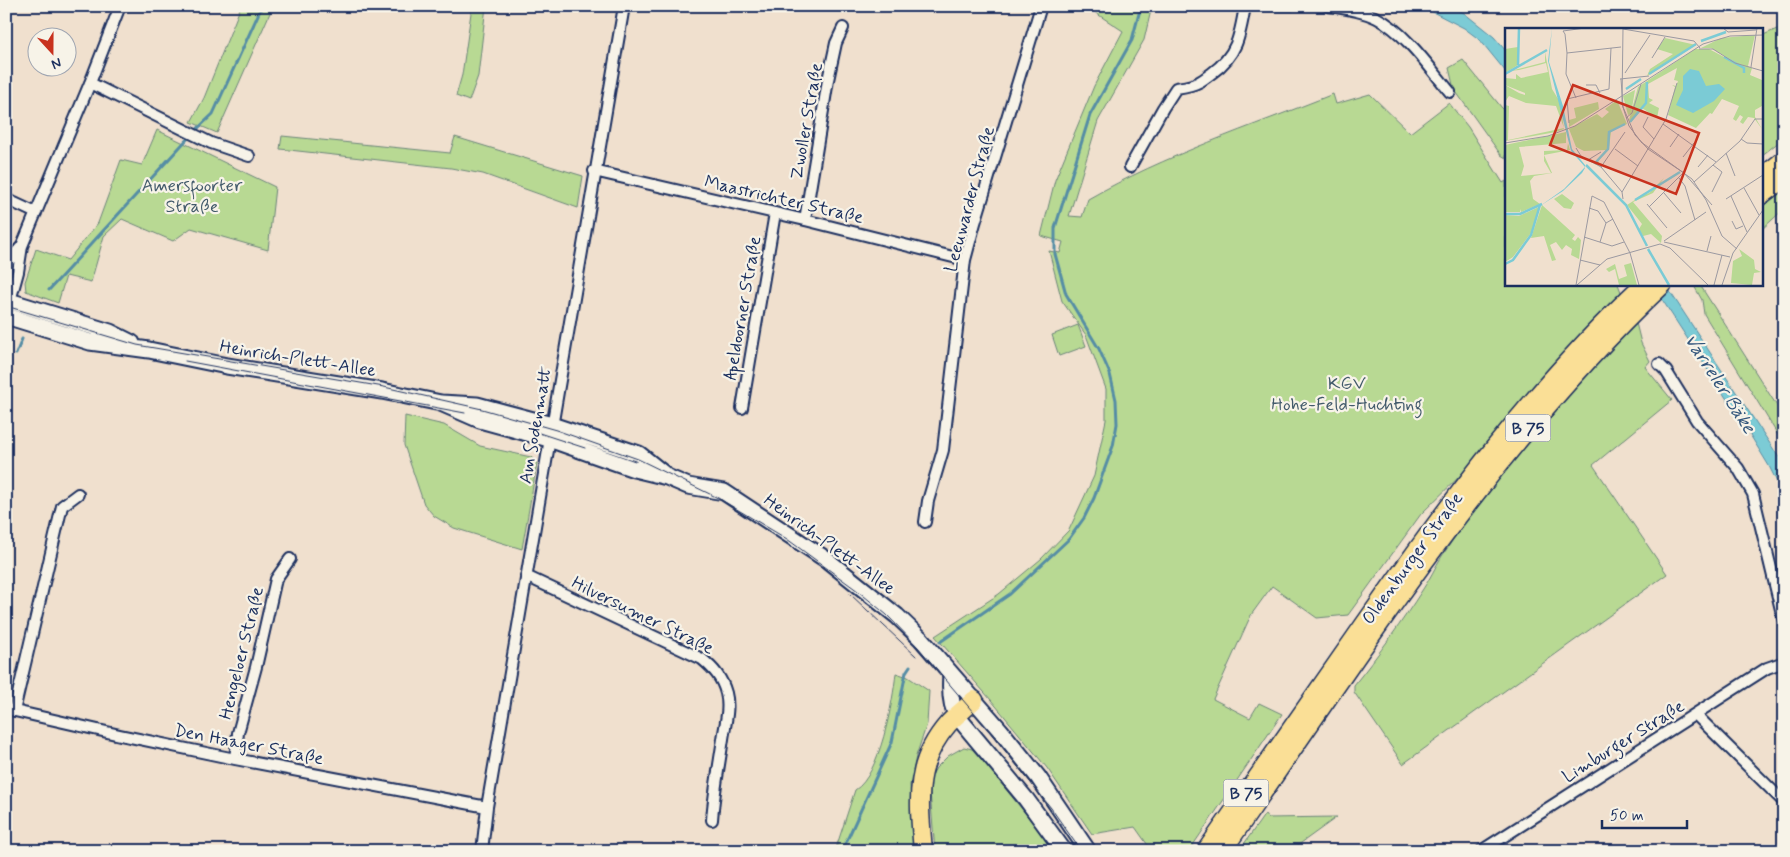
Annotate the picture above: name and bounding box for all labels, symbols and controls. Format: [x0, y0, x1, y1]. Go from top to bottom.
north arrow [28, 28, 78, 78]
inset map [1505, 28, 1762, 285]
text: N [49, 53, 64, 73]
street label: Zwoller Straße [785, 61, 829, 181]
street label: Leeuwarder Straße [939, 124, 1001, 275]
street label: Maastrichter Straße [702, 170, 866, 230]
park label: Amersfoorter Straße [142, 174, 243, 219]
street label: Apeldoorner Straße [719, 234, 768, 382]
water label: Varreler Bäke [1678, 329, 1762, 439]
street label: Heinrich-Plett-Allee [218, 335, 378, 383]
street label: Am Sodenmatt [514, 364, 558, 486]
park label: KGV Hohe-Feld-Huchting [1271, 372, 1423, 419]
road number: B 75 [1506, 414, 1550, 442]
street label: Oldenburger Straße [1357, 487, 1470, 630]
street label: Heinrich-Plett-Allee [758, 489, 900, 601]
street label: Hilversumer Straße [567, 571, 718, 661]
street label: Hengeloer Straße [214, 584, 271, 722]
street label: Limburger Straße [1558, 695, 1690, 791]
street label: Den Haager Straße [172, 719, 326, 771]
road number: B 75 [1224, 780, 1268, 806]
scale bar [1602, 797, 1688, 829]
text: 50 m [1610, 806, 1644, 826]

